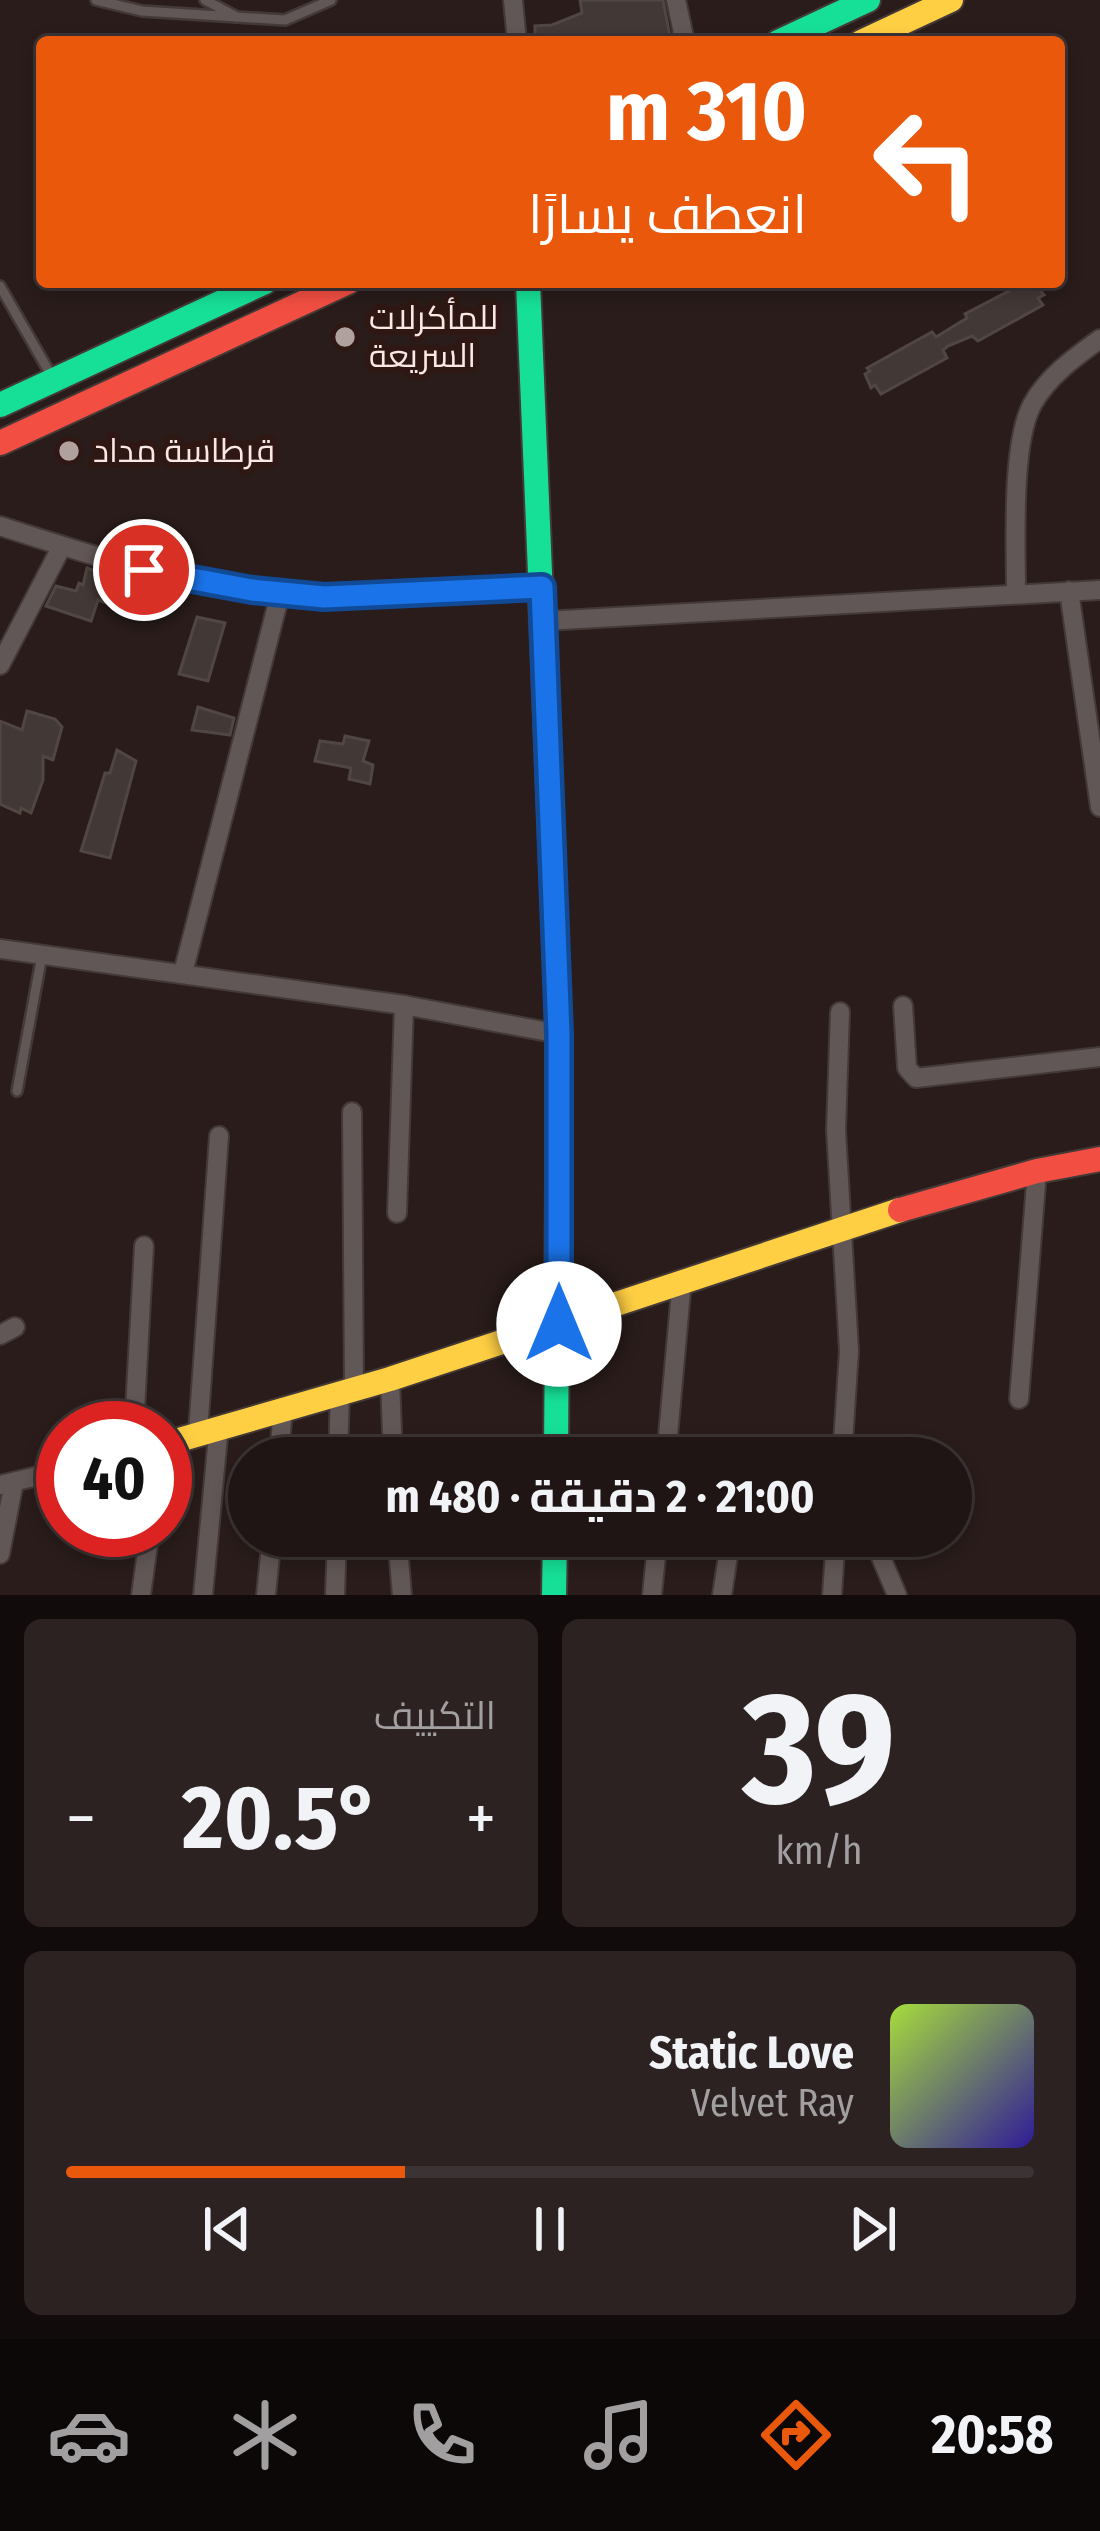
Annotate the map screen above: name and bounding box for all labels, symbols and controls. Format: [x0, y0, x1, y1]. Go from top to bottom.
text: 310 m [606, 61, 807, 162]
icon: left [849, 84, 1005, 240]
text: انعطف يسارًا [528, 183, 807, 247]
place label: للمأكرلات السريعة [369, 297, 498, 376]
marker: للمأكرلات السريعة [332, 324, 358, 350]
place label: قرطاسة مداد [93, 431, 275, 471]
marker: قرطاسة مداد [56, 438, 82, 464]
pin [93, 519, 195, 621]
icon: arrive [111, 537, 177, 603]
position arrow [496, 1261, 622, 1387]
speed limit sign: 40 [36, 1401, 192, 1557]
text: 21:00 · 2 دقيقة · 480 m [385, 1470, 815, 1524]
text: 39 [742, 1656, 896, 1843]
text: التكييف [374, 1693, 496, 1739]
text: 20.5° [182, 1764, 380, 1872]
text: − [66, 1779, 96, 1858]
text: + [466, 1779, 496, 1858]
text: km/h [776, 1828, 863, 1874]
text: Static Love [649, 2026, 854, 2080]
text: Velvet Ray [691, 2080, 854, 2126]
icon: previous [194, 2196, 260, 2262]
icon: pause [517, 2196, 583, 2262]
icon: next [840, 2196, 906, 2262]
icon: car [47, 2393, 131, 2477]
icon: climate [223, 2393, 307, 2477]
icon: phone [400, 2393, 484, 2477]
icon: music [577, 2393, 661, 2477]
icon: directions [754, 2393, 838, 2477]
text: 20:58 [931, 2403, 1054, 2467]

